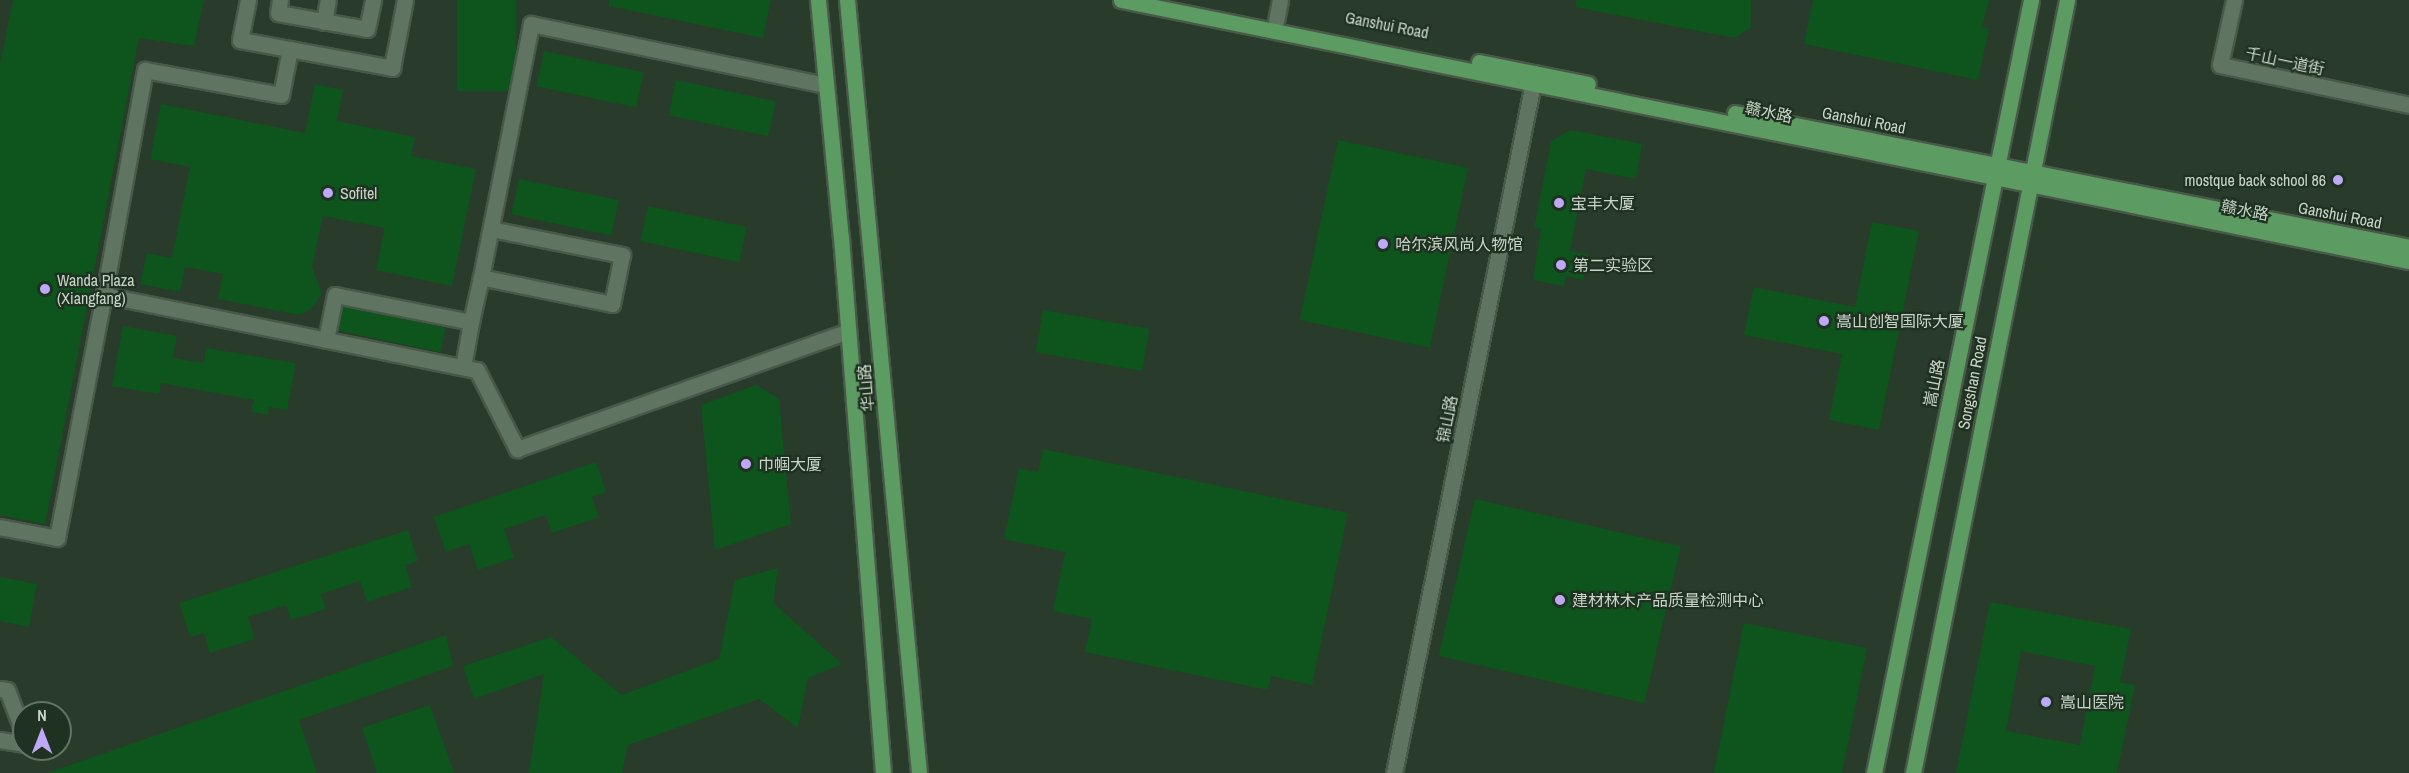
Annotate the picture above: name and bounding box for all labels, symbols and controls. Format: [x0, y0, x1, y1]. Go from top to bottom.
street label: Ganshui Road [1344, 8, 1430, 42]
street label: 千山一道街 [2244, 43, 2326, 79]
street label: 赣水路 [1744, 98, 1794, 126]
street label: Ganshui Road [1821, 103, 1907, 137]
place label: mostque back school 86 [2185, 170, 2326, 190]
marker: mostque back school 86 [2331, 173, 2345, 187]
place label: Sofitel [340, 183, 377, 203]
marker: Sofitel [321, 186, 335, 200]
place label: 宝丰大厦 [1571, 193, 1635, 213]
marker: 宝丰大厦 [1552, 196, 1566, 210]
street label: 赣水路 [2220, 196, 2270, 224]
street label: Ganshui Road [2297, 198, 2383, 232]
place label: 哈尔滨风尚人物馆 [1395, 234, 1523, 254]
marker: 哈尔滨风尚人物馆 [1376, 237, 1390, 251]
place label: 第二实验区 [1573, 255, 1653, 275]
marker: 第二实验区 [1554, 258, 1568, 272]
place label: Wanda Plaza (Xiangfang) [57, 270, 135, 308]
marker: Wanda Plaza (Xiangfang) [38, 282, 52, 296]
place label: 嵩山创智国际大厦 [1836, 311, 1964, 331]
marker: 嵩山创智国际大厦 [1817, 314, 1831, 328]
street label: Songshan Road [1954, 335, 1990, 431]
street label: 嵩山路 [1920, 358, 1948, 408]
street label: 华山路 [854, 363, 878, 413]
street label: 锦山路 [1433, 394, 1461, 444]
place label: 巾帼大厦 [758, 454, 822, 474]
marker: 巾帼大厦 [739, 457, 753, 471]
place label: 建材林木产品质量检测中心 [1572, 590, 1764, 610]
marker: 建材林木产品质量检测中心 [1553, 593, 1567, 607]
place label: 嵩山医院 [2060, 692, 2124, 712]
marker: 嵩山医院 [2037, 693, 2055, 711]
north arrow [12, 701, 72, 761]
text: N [37, 704, 47, 726]

